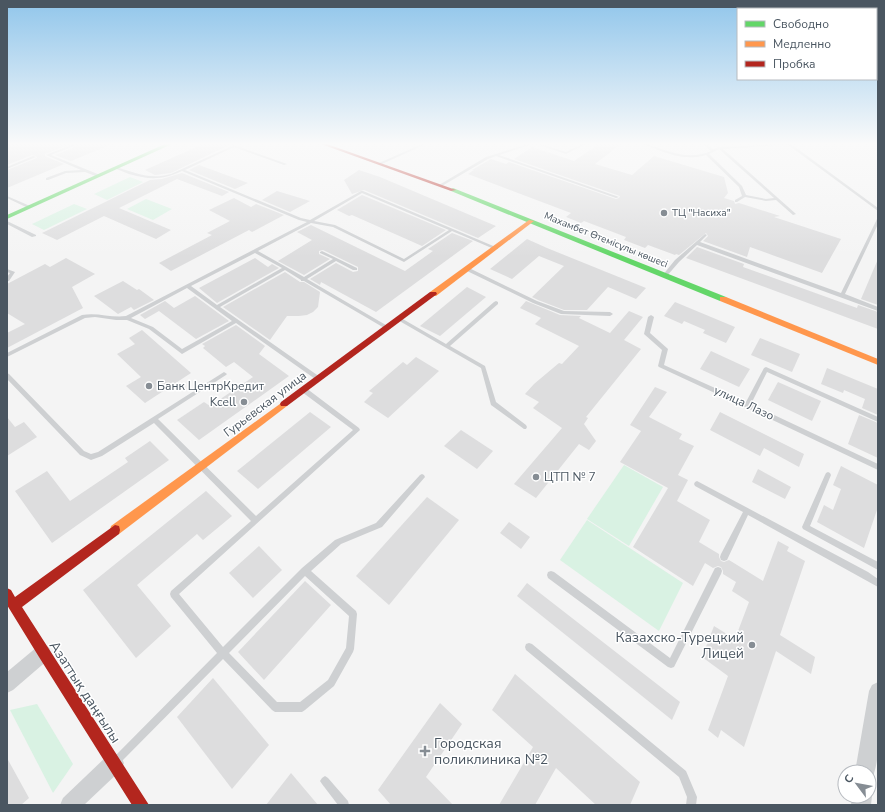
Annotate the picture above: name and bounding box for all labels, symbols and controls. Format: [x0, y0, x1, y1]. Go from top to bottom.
legend [737, 8, 877, 80]
text: Свободно [773, 16, 829, 32]
text: Медленно [773, 36, 831, 52]
text: Пробка [773, 56, 816, 72]
place label: ТЦ "Насиха" [672, 206, 731, 220]
marker: ТЦ "Насиха" [659, 208, 669, 218]
street label: Махамбет Өтемісұлы көшесі [542, 209, 670, 271]
street label: Гурьевская улица [220, 368, 310, 440]
place label: Банк ЦентрКредит [157, 378, 265, 394]
marker: Банк ЦентрКредит [144, 381, 154, 391]
street label: улица Лазо [711, 382, 777, 424]
place label: Kcell [210, 394, 236, 410]
marker: Kcell [239, 397, 249, 407]
place label: ЦТП № 7 [544, 469, 596, 485]
marker: ЦТП № 7 [531, 472, 541, 482]
place label: Казахско-Турецкий Лицей [615, 628, 744, 663]
street label: Азаттық даңғылы [45, 637, 125, 747]
marker: Казахско-Турецкий Лицей [747, 640, 757, 650]
place label: Городская поликлиника №2 [434, 734, 548, 769]
marker: Городская поликлиника №2 [419, 745, 431, 757]
north arrow [837, 764, 877, 804]
text: С [841, 771, 858, 786]

